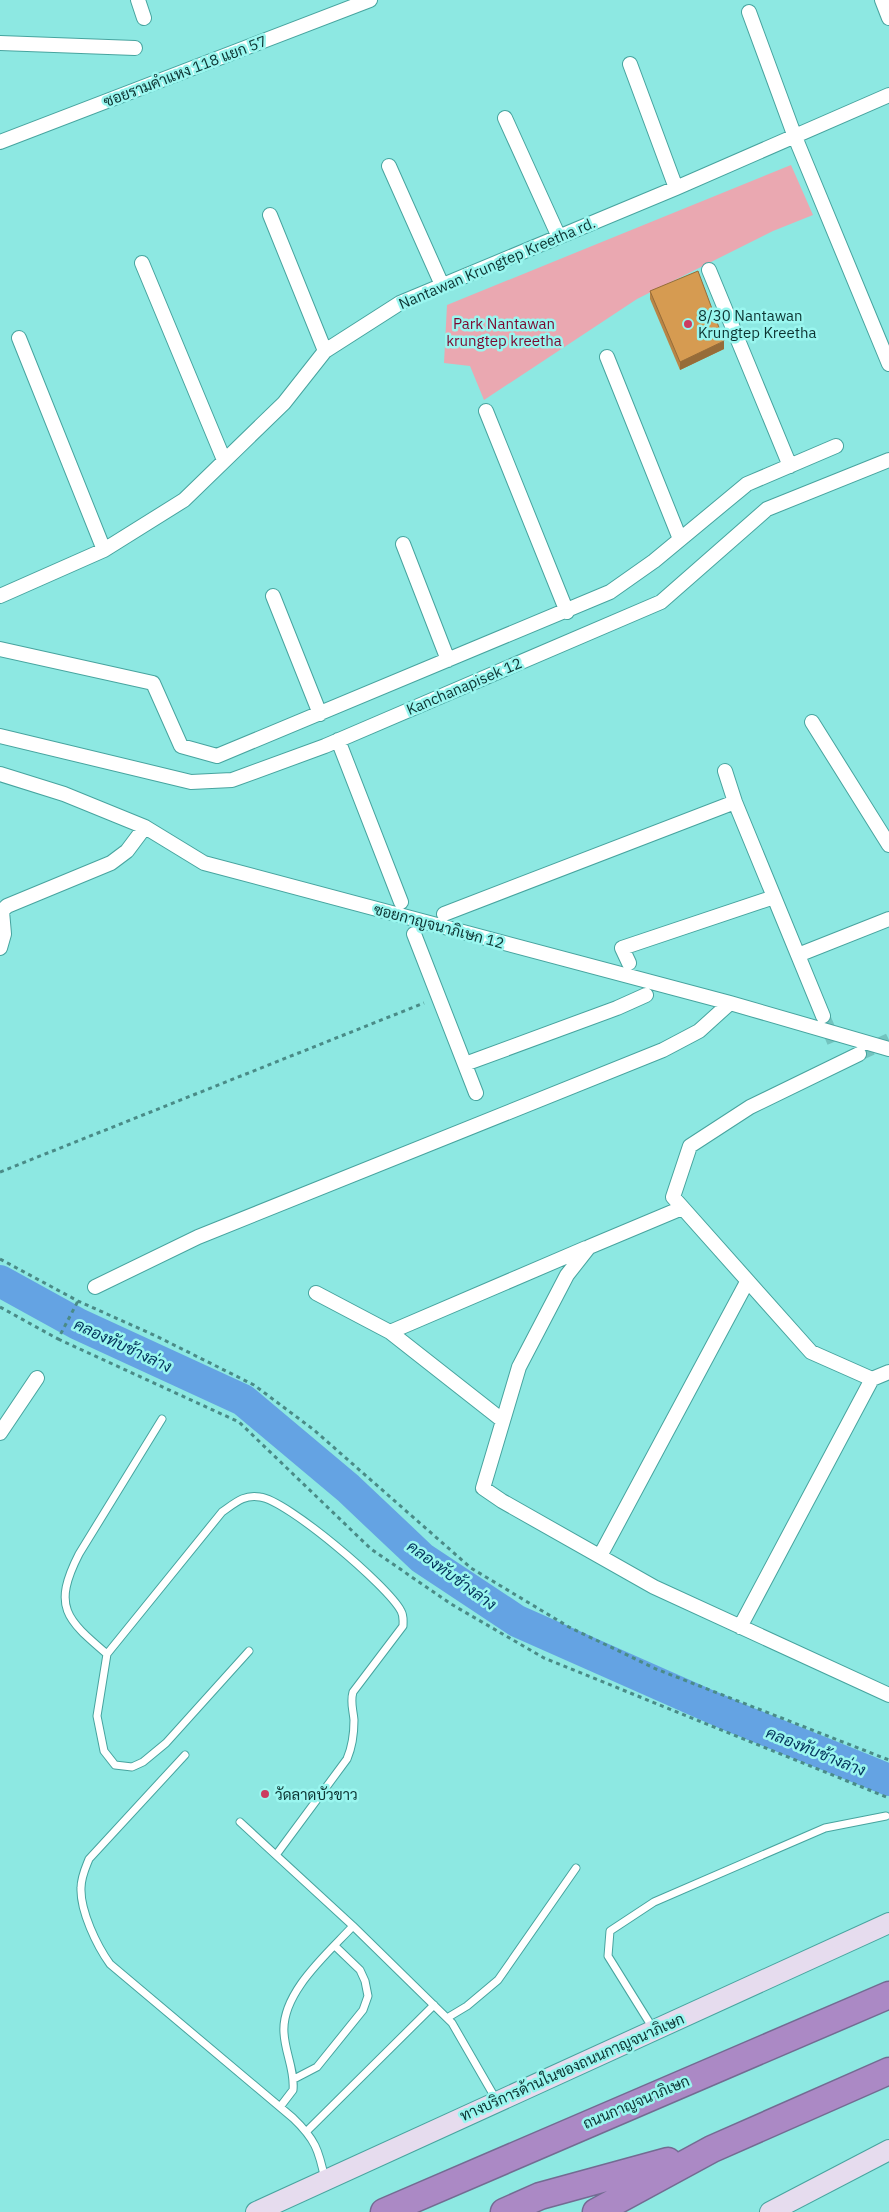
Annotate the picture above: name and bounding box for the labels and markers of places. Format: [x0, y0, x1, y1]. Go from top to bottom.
place label: 8/30 Nantawan Krungtep Kreetha [698, 306, 817, 342]
marker: 8/30 Nantawan Krungtep Kreetha [682, 318, 694, 330]
place label: วัดลาดบัวขาว [275, 1785, 358, 1804]
marker: วัดลาดบัวขาว [259, 1788, 271, 1800]

